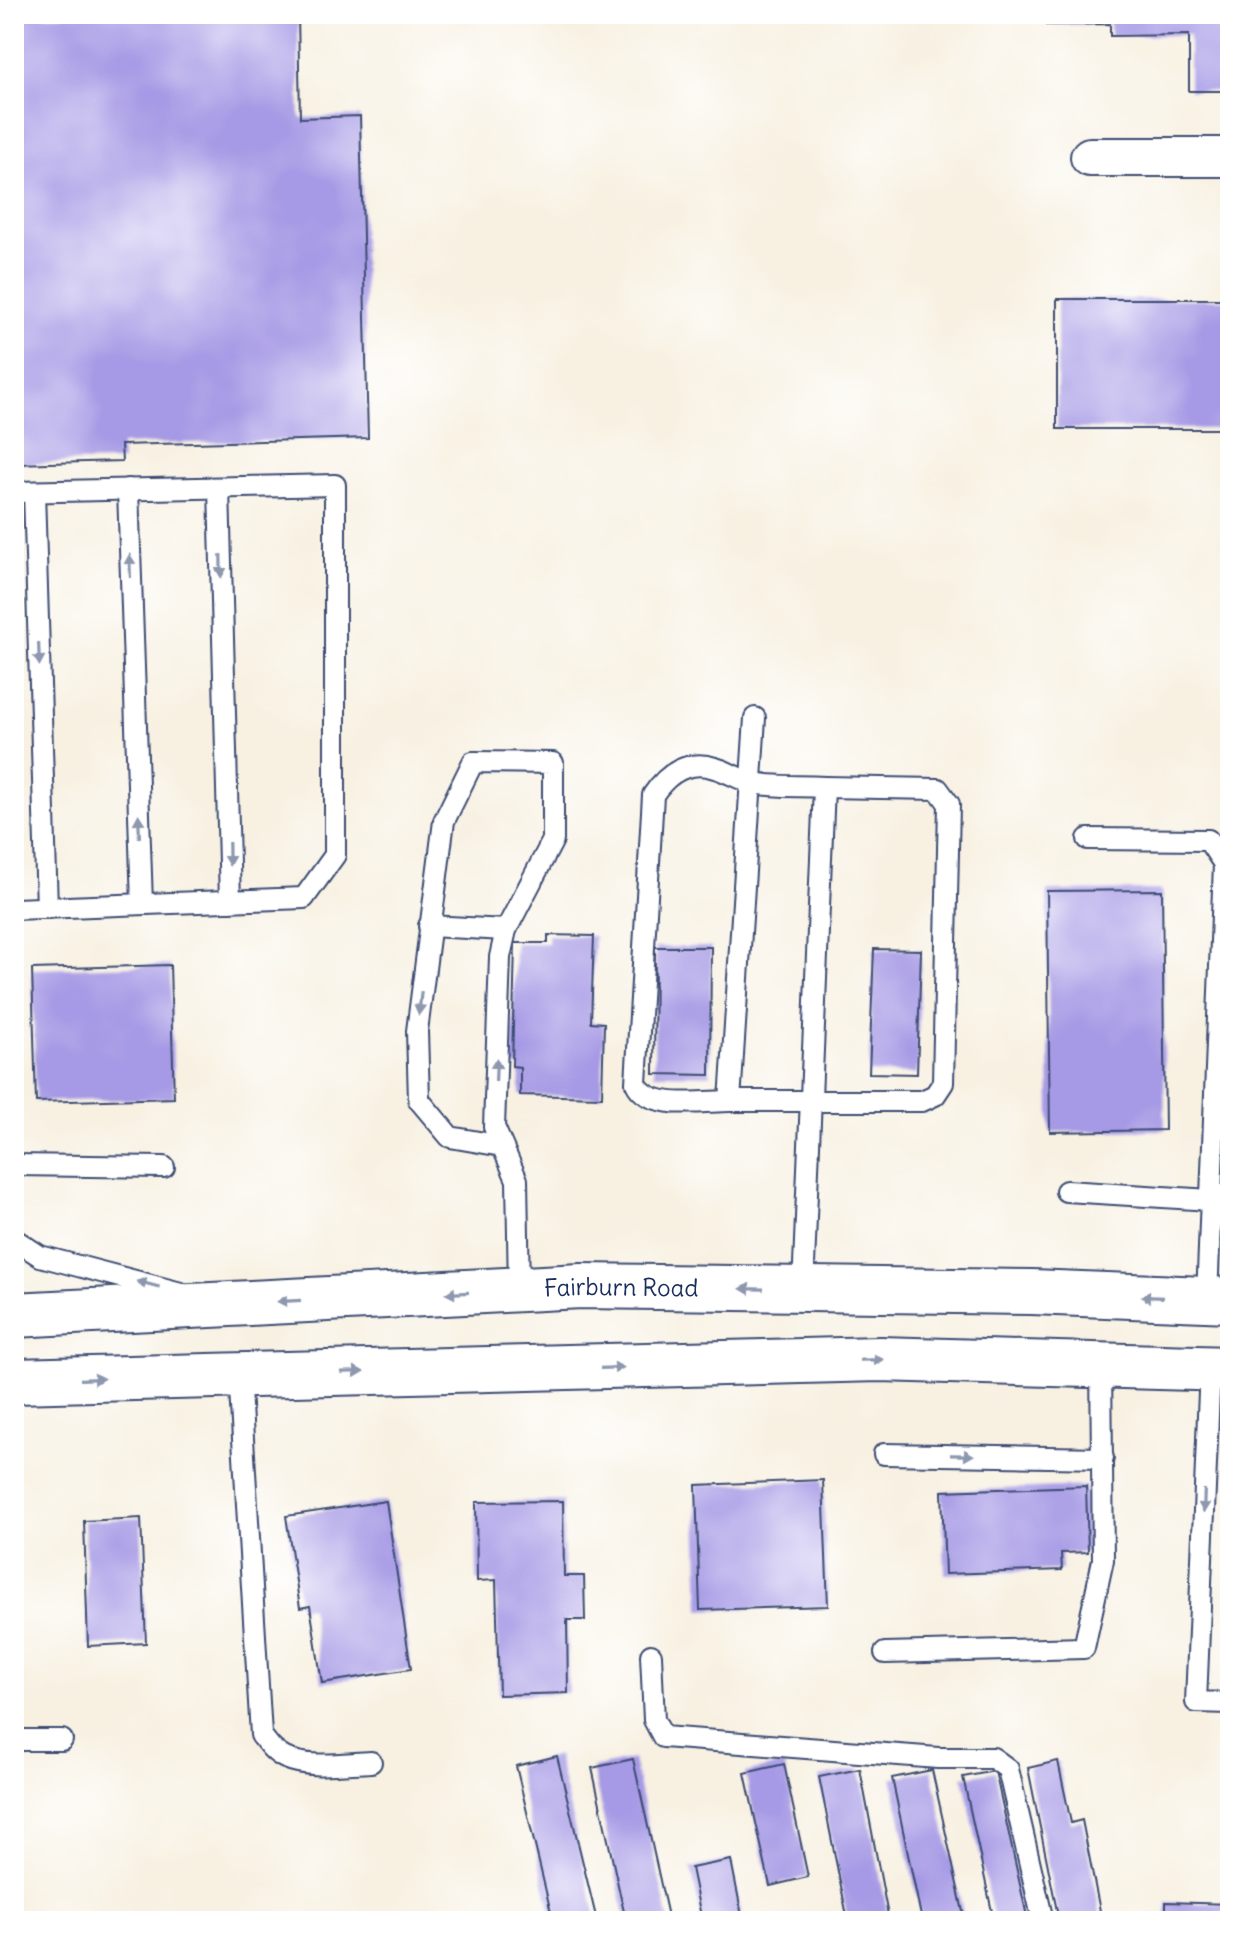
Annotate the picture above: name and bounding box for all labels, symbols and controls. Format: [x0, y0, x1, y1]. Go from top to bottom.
one-way arrow [124, 553, 137, 578]
one-way arrow [215, 554, 228, 579]
one-way arrow [33, 642, 46, 667]
one-way arrow [133, 813, 146, 838]
one-way arrow [222, 842, 235, 867]
one-way arrow [414, 991, 427, 1016]
one-way arrow [489, 1057, 502, 1082]
street label: Fairburn Road [543, 1271, 699, 1303]
one-way arrow [136, 1278, 161, 1290]
one-way arrow [739, 1282, 764, 1295]
one-way arrow [444, 1287, 469, 1300]
one-way arrow [1139, 1290, 1164, 1303]
one-way arrow [276, 1295, 301, 1308]
one-way arrow [860, 1353, 885, 1366]
one-way arrow [600, 1361, 625, 1374]
one-way arrow [340, 1366, 365, 1378]
one-way arrow [80, 1372, 105, 1385]
one-way arrow [950, 1449, 975, 1462]
one-way arrow [1198, 1489, 1211, 1514]

